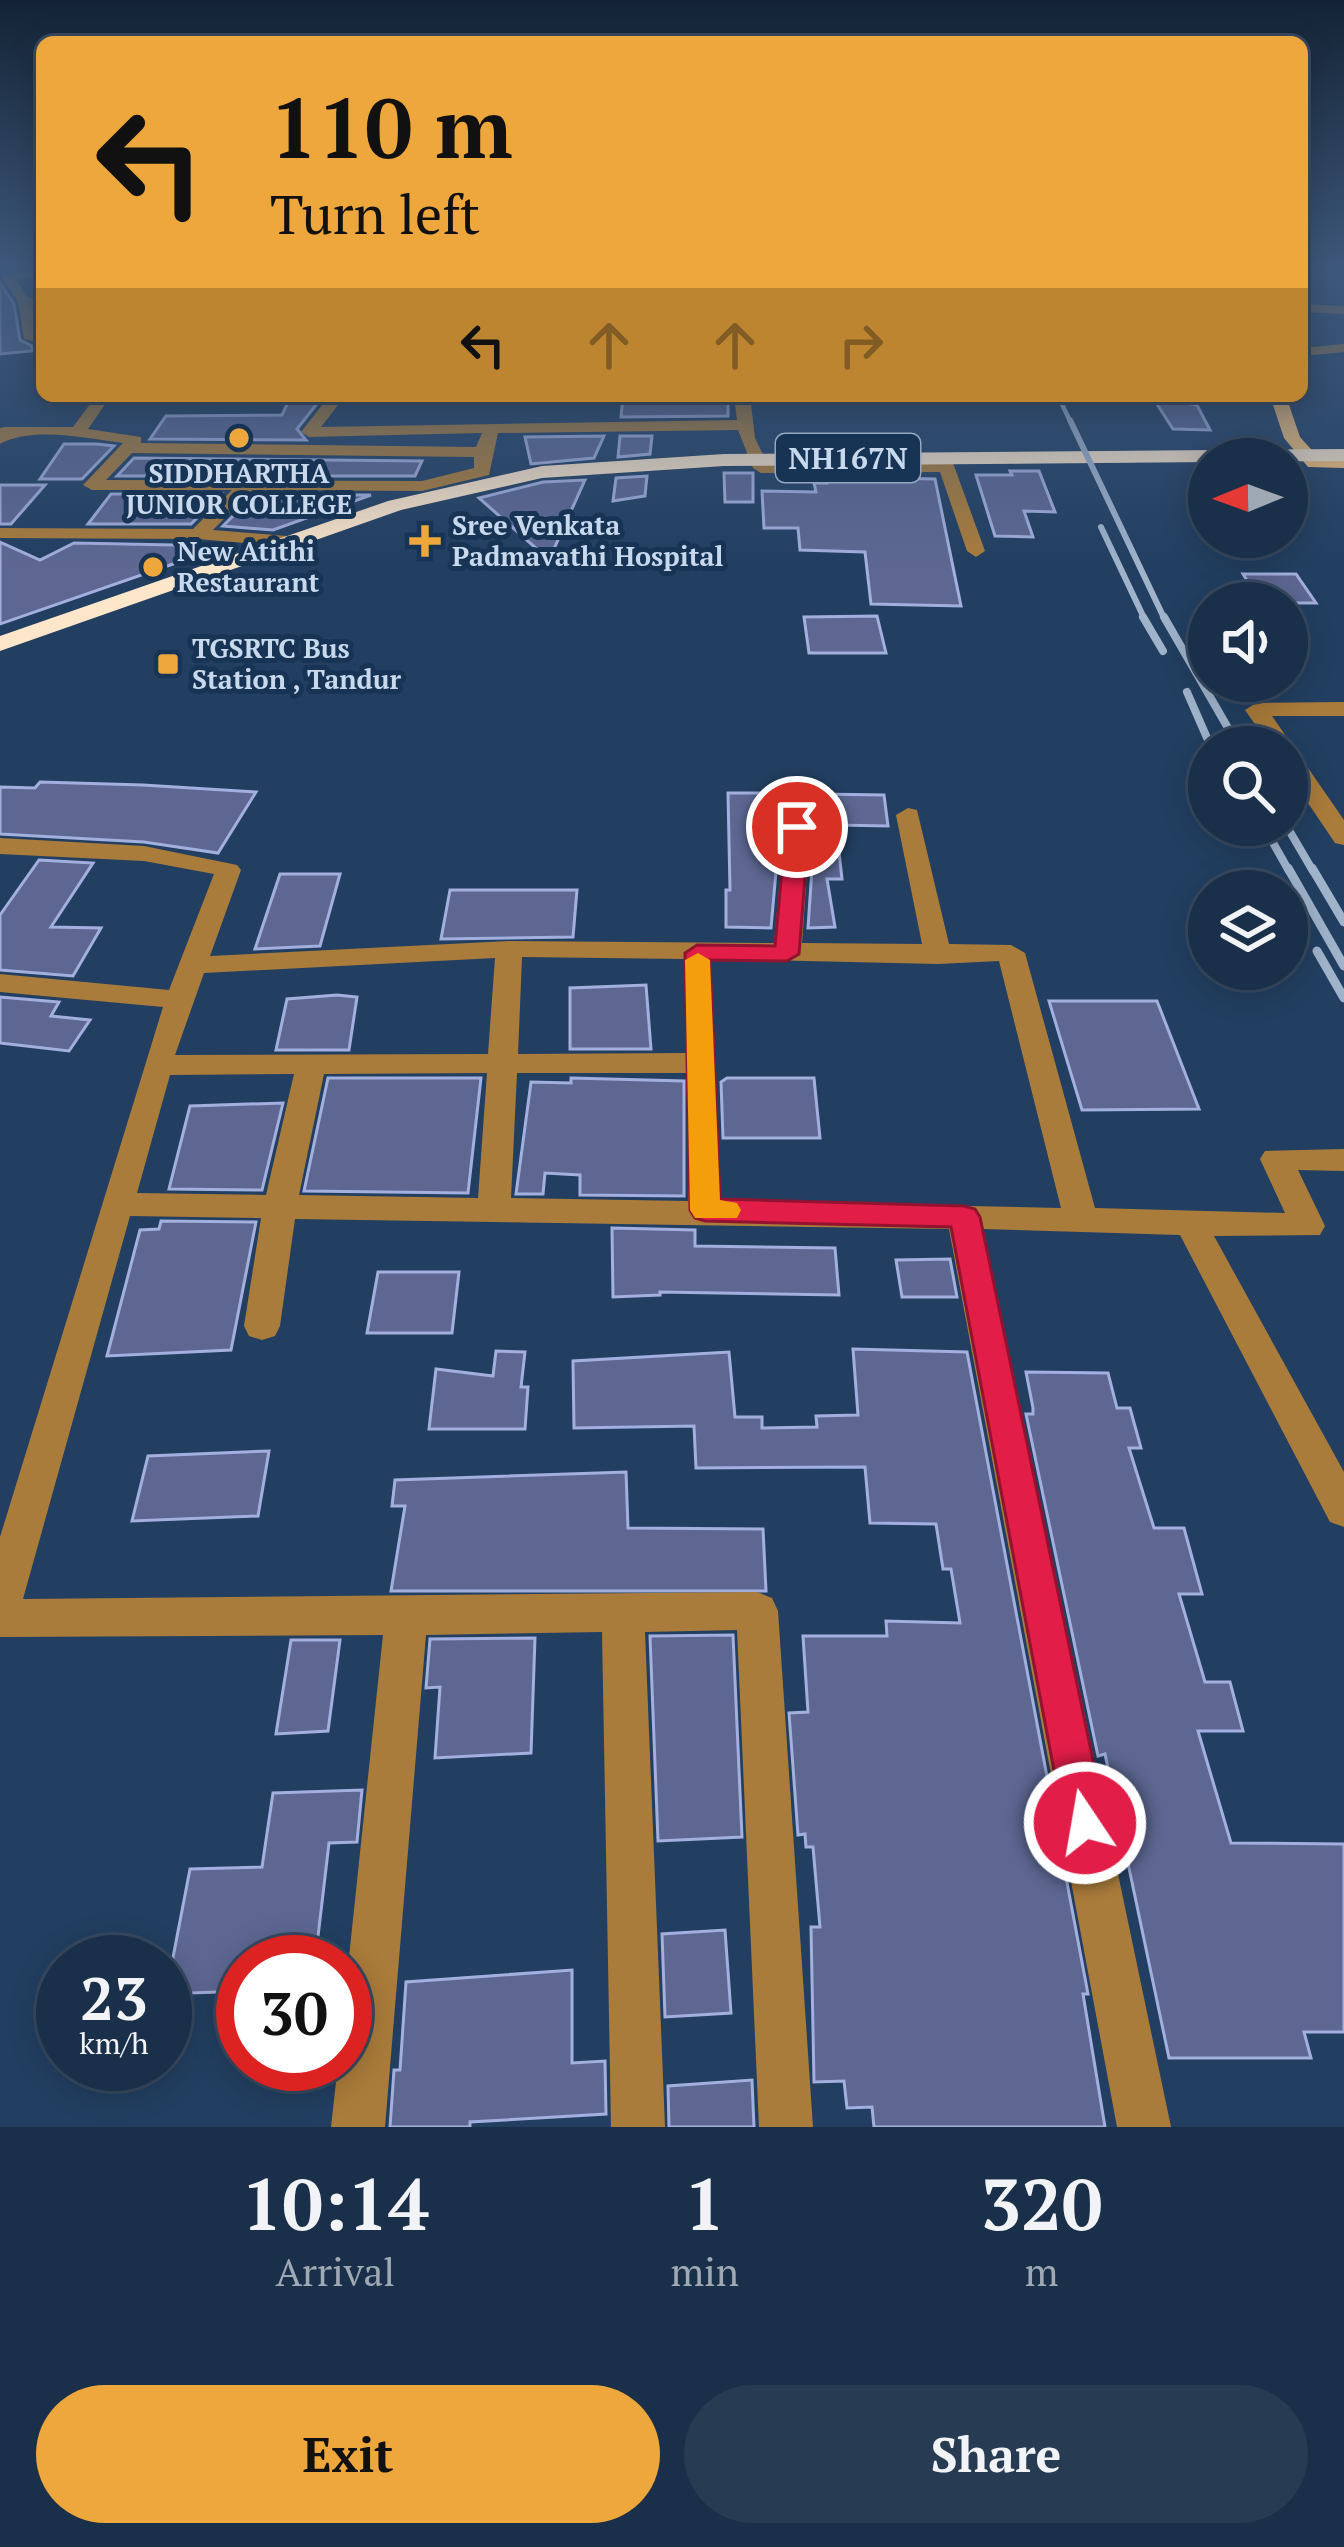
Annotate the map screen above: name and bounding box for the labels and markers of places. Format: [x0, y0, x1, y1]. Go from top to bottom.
marker: SIDDHARTHA JUNIOR COLLEGE [226, 425, 252, 451]
place label: SIDDHARTHA JUNIOR COLLEGE [126, 455, 352, 522]
place label: Sree Venkata Padmavathi Hospital [452, 507, 723, 574]
marker: Sree Venkata Padmavathi Hospital [409, 525, 441, 557]
place label: New Atithi Restaurant [177, 533, 320, 600]
marker: New Atithi Restaurant [140, 554, 166, 580]
place label: TGSRTC Bus Station , Tandur [192, 630, 402, 697]
marker: TGSRTC Bus Station , Tandur [155, 651, 181, 677]
pin [746, 776, 848, 878]

